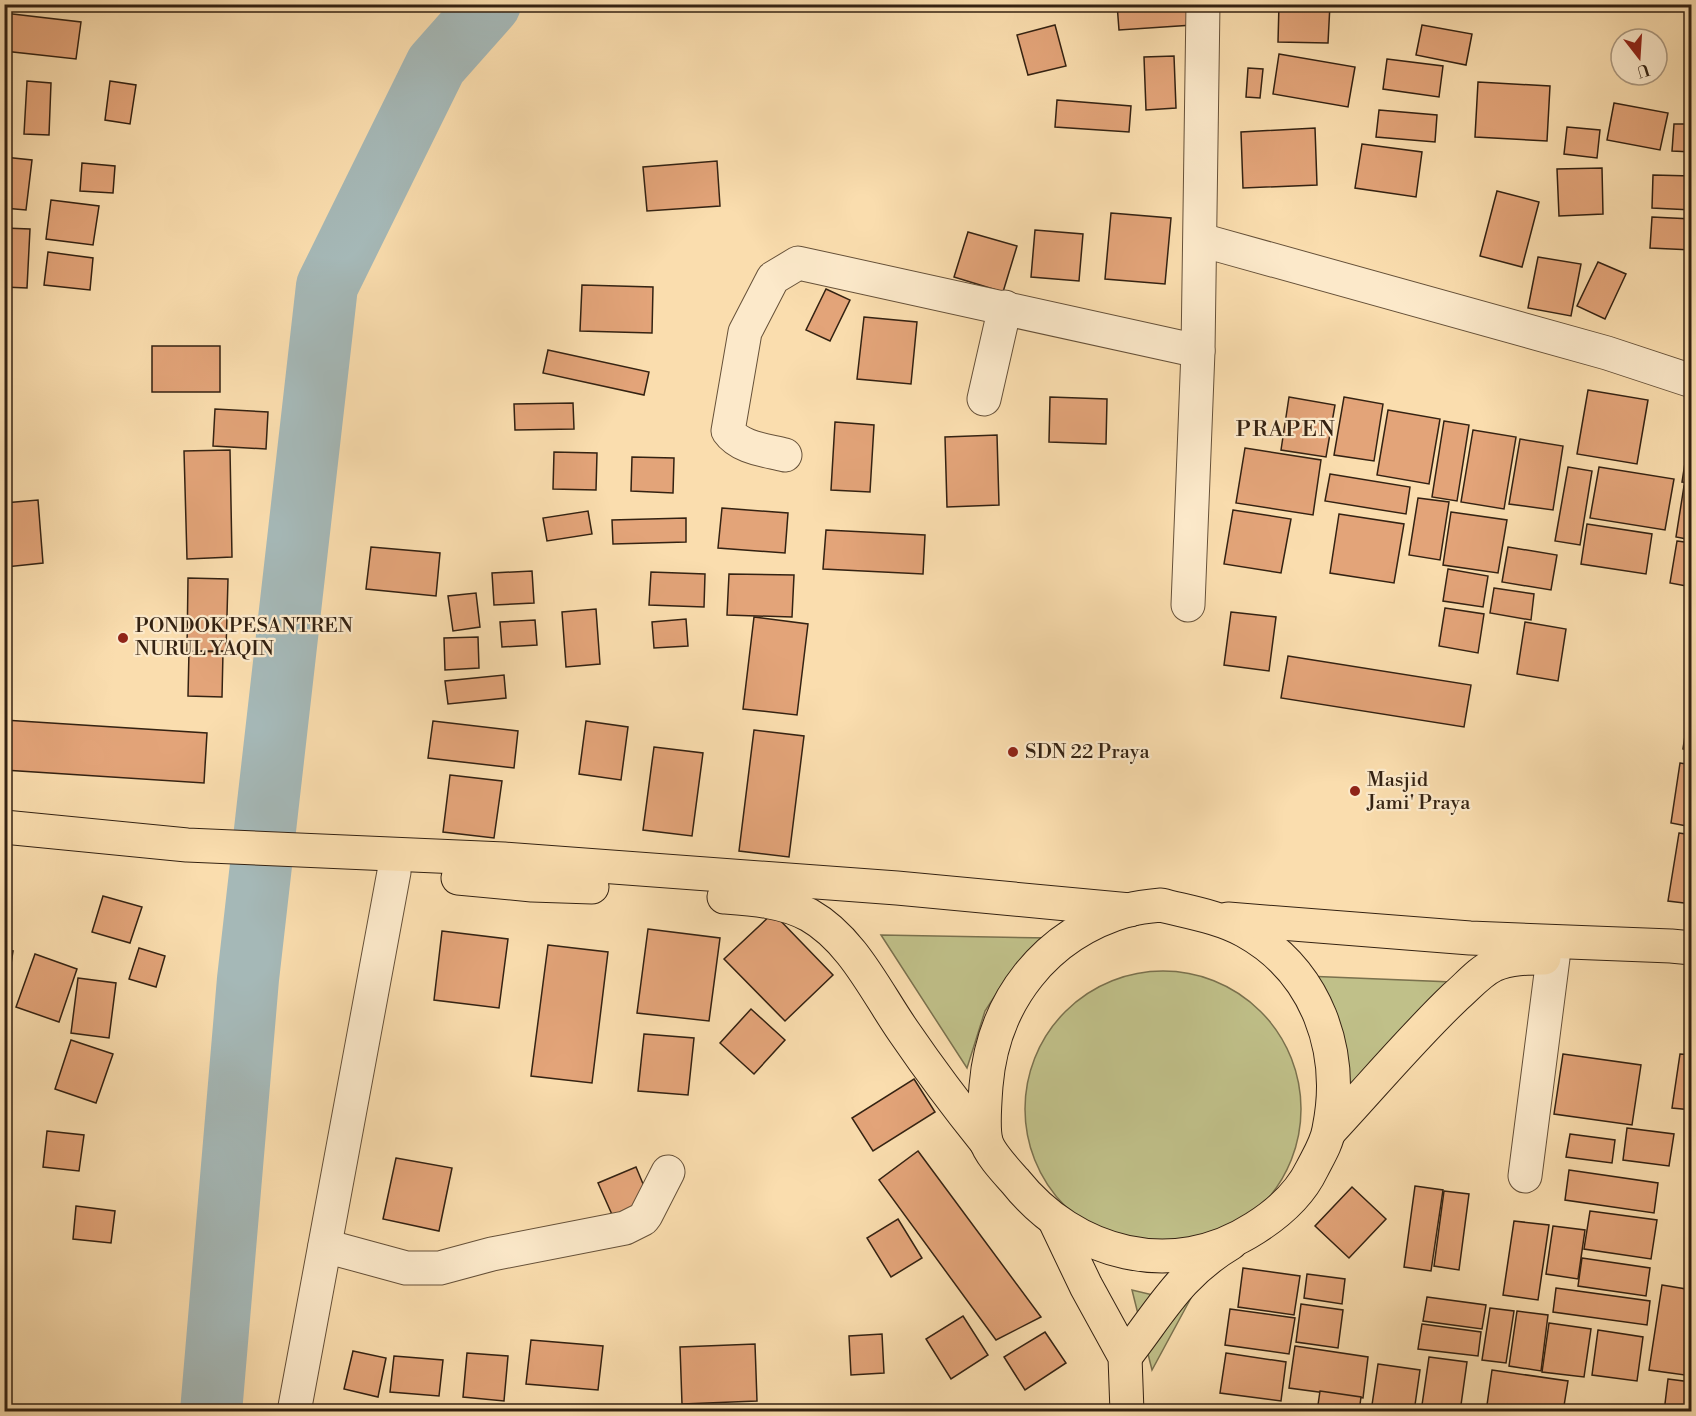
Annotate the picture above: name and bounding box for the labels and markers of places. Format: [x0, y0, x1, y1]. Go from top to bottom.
place label: PONDOK PESANTREN NURUL YAQIN [135, 614, 353, 662]
marker: PONDOK PESANTREN NURUL YAQIN [116, 631, 130, 645]
place label: SDN 22 Praya [1025, 740, 1150, 765]
marker: SDN 22 Praya [1006, 745, 1020, 759]
place label: Masjid Jami' Praya [1366, 768, 1471, 816]
marker: Masjid Jami' Praya [1348, 784, 1362, 798]

